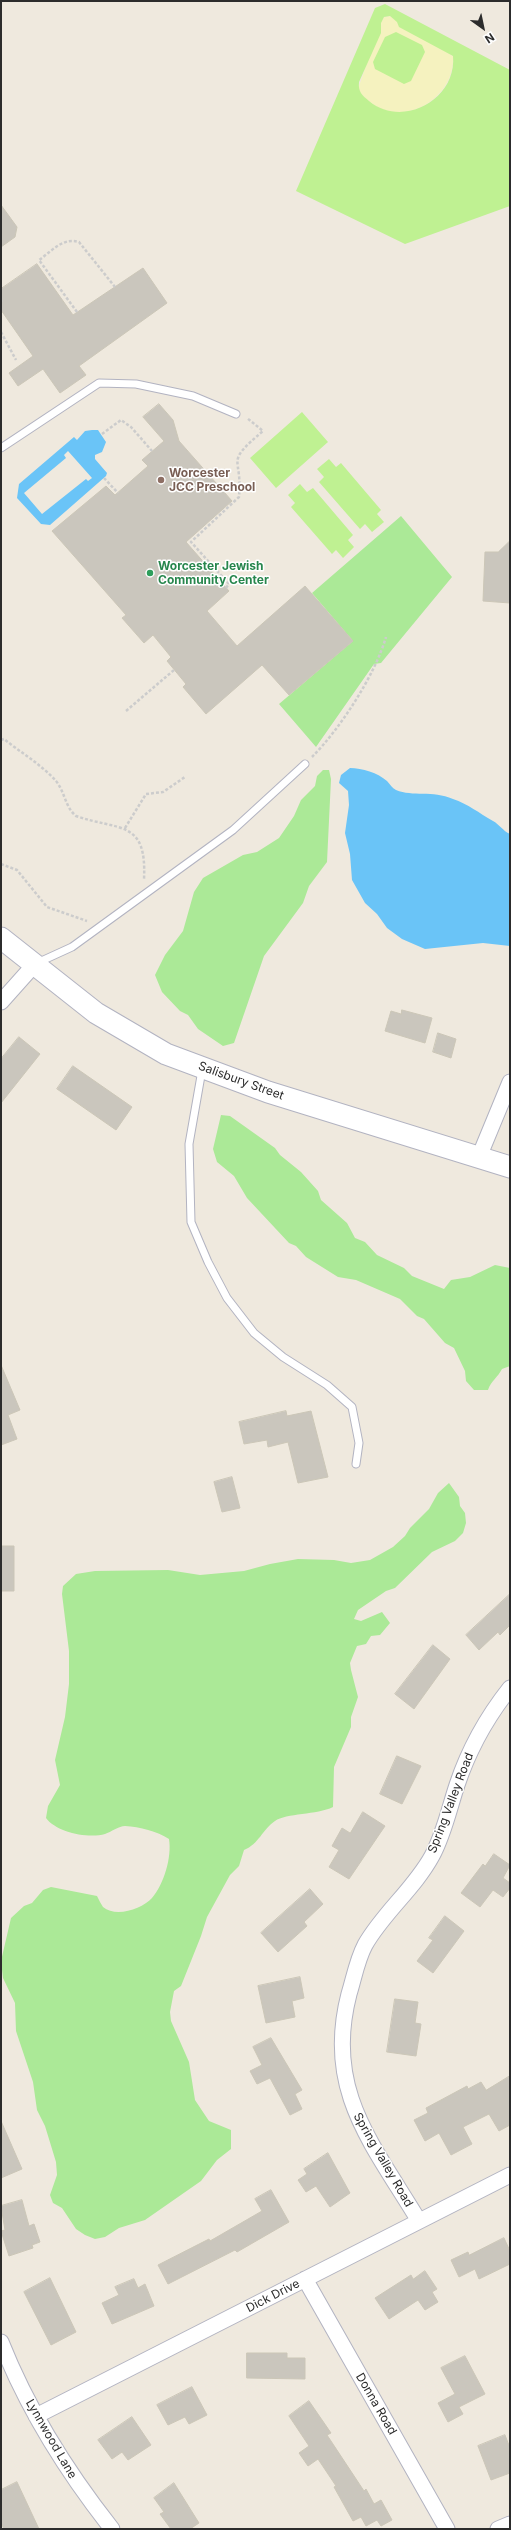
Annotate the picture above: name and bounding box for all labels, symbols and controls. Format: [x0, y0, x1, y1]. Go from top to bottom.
north arrow [463, 8, 503, 48]
text: N [482, 30, 497, 46]
place label: Worcester JCC Preschool [169, 466, 255, 494]
marker: Worcester JCC Preschool [156, 475, 166, 485]
place label: Worcester Jewish Community Center [158, 559, 269, 587]
marker: Worcester Jewish Community Center [145, 568, 155, 578]
street label: Salisbury Street [196, 1059, 286, 1103]
street label: Spring Valley Road [425, 1751, 477, 1855]
street label: Spring Valley Road [350, 2110, 416, 2210]
street label: Dick Drive [244, 2276, 302, 2316]
street label: Donna Road [352, 2370, 400, 2438]
street label: Lynnwood Lane [22, 2397, 80, 2481]

